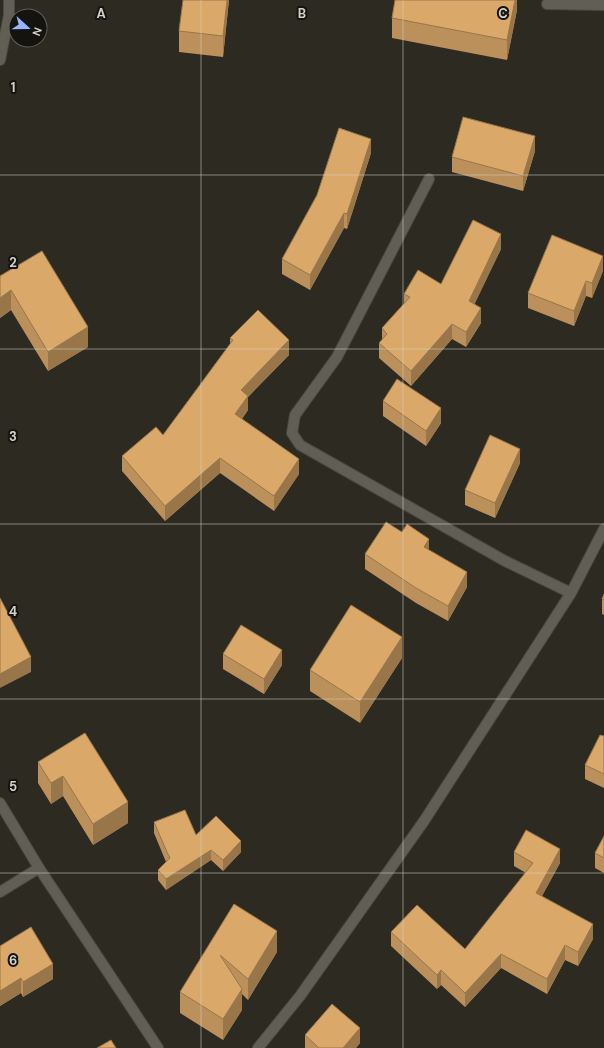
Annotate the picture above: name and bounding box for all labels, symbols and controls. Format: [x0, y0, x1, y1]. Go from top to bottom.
text: A [96, 5, 106, 22]
text: B [298, 5, 306, 22]
text: C [498, 5, 508, 22]
north arrow [8, 8, 48, 48]
text: N [29, 25, 45, 38]
text: 1 [11, 79, 15, 96]
text: 2 [9, 254, 17, 271]
text: 3 [9, 428, 17, 445]
text: 4 [9, 603, 17, 620]
text: 5 [9, 778, 17, 795]
text: 6 [9, 952, 17, 969]

